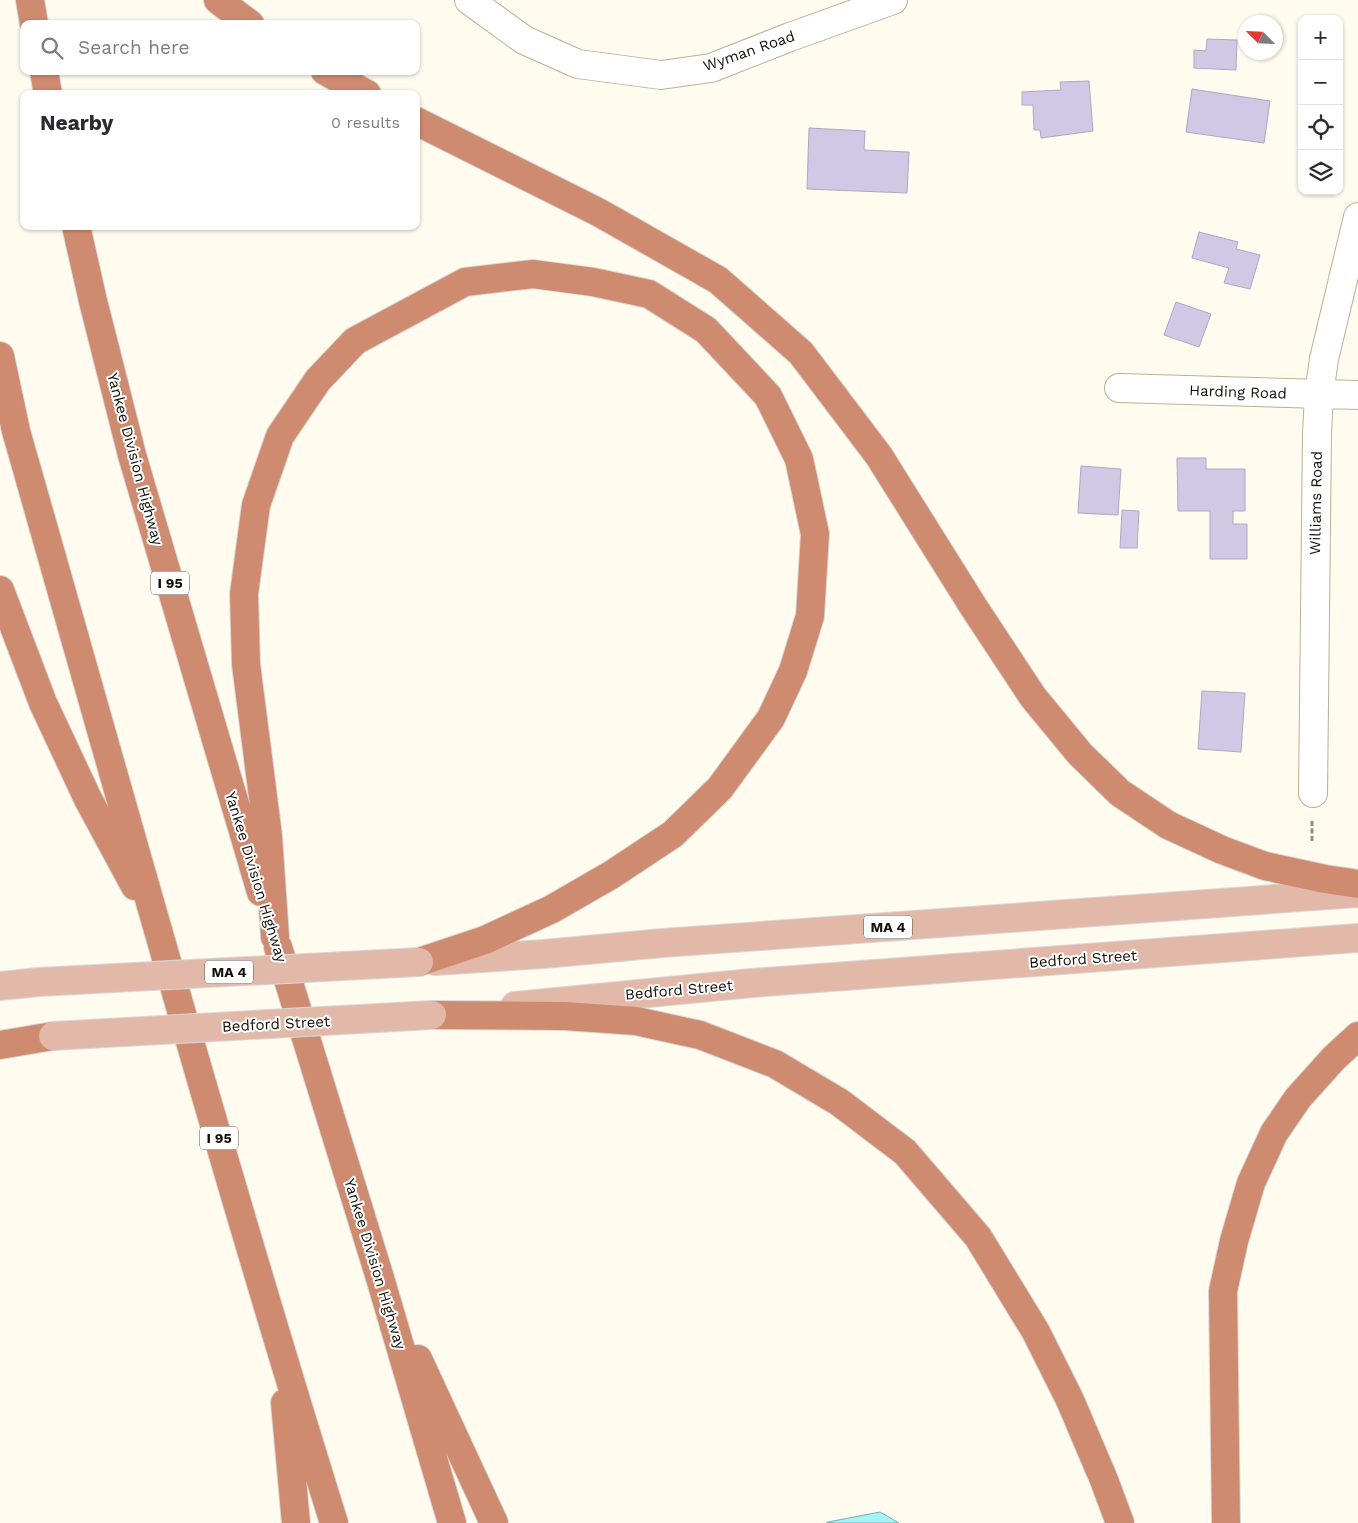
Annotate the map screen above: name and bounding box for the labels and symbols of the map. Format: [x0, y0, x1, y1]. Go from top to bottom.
north arrow [1238, 15, 1283, 60]
street label: Wyman Road [701, 27, 797, 75]
street label: Yankee Division Highway [103, 371, 167, 547]
street label: Harding Road [1189, 381, 1287, 403]
street label: Williams Road [1306, 451, 1326, 555]
road number: I 95 [151, 572, 189, 594]
street label: Yankee Division Highway [221, 789, 291, 965]
road number: MA 4 [864, 916, 912, 939]
street label: Bedford Street [1028, 946, 1138, 972]
road number: MA 4 [205, 960, 253, 984]
street label: Bedford Street [624, 976, 734, 1004]
street label: Bedford Street [222, 1012, 331, 1036]
road number: I 95 [200, 1126, 238, 1150]
street label: Yankee Division Highway [340, 1176, 410, 1352]

